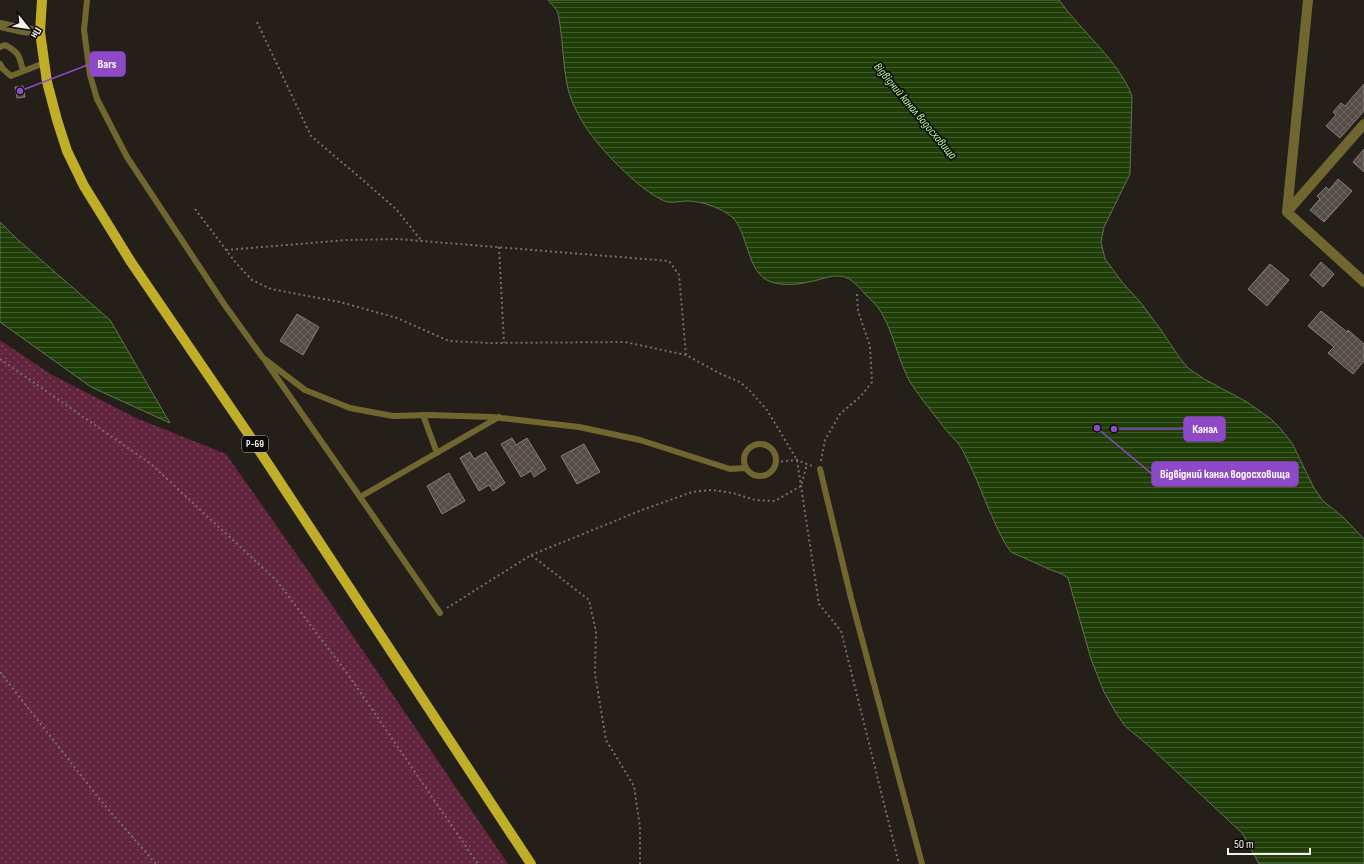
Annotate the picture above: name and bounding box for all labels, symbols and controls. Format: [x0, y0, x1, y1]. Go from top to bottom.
north arrow [8, 8, 48, 48]
text: Пн [28, 25, 45, 41]
callout: Bars [90, 52, 125, 76]
text: Bars [98, 57, 117, 72]
water label: Відвідний канал водосховища [870, 60, 960, 162]
callout: Канал [1184, 417, 1225, 441]
text: Канал [1192, 422, 1218, 437]
road number: Р-69 [242, 436, 268, 452]
callout: Відвідний канал водосховища [1152, 462, 1298, 486]
text: Відвідний канал водосховища [1160, 467, 1290, 482]
scale bar [1228, 830, 1310, 856]
text: 50 m [1234, 837, 1254, 852]

